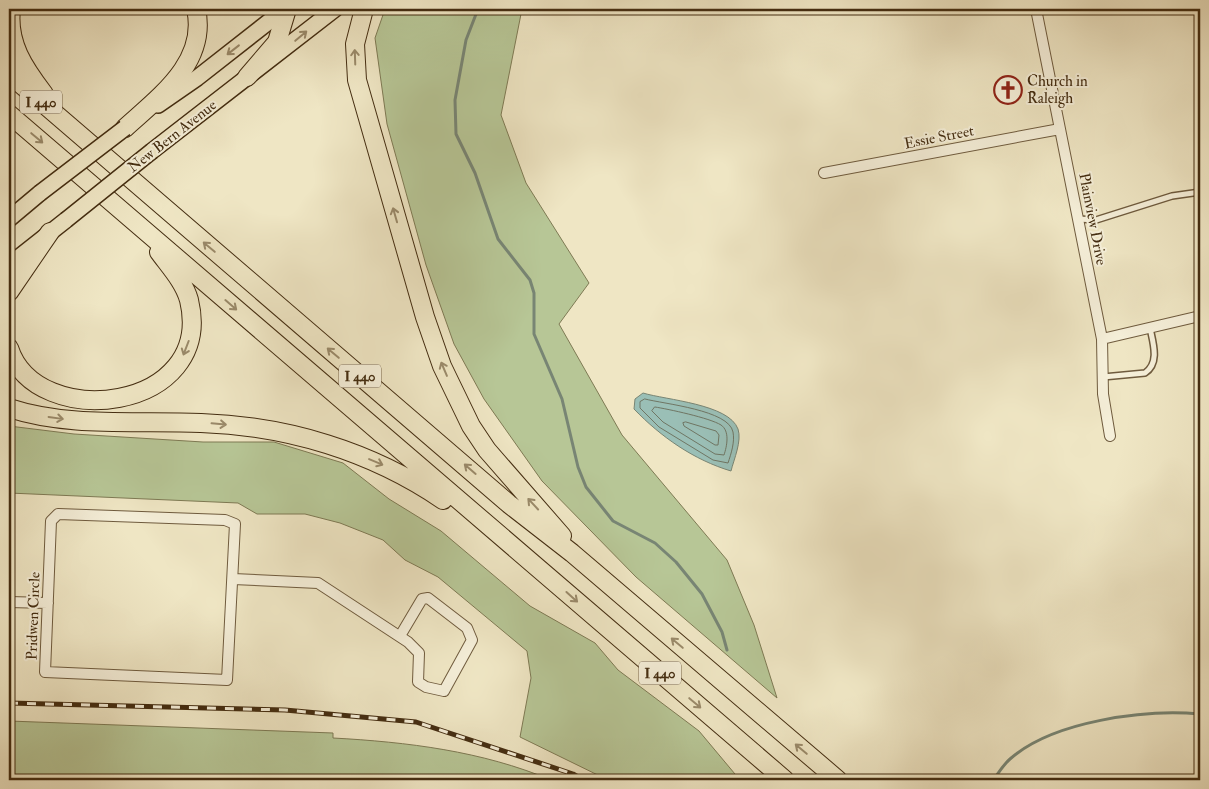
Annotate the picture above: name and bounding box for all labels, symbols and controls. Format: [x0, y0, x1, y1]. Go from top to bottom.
one-way arrow [295, 30, 308, 41]
one-way arrow [226, 45, 240, 55]
one-way arrow [351, 50, 360, 66]
place label: Church in Raleigh [1027, 72, 1088, 108]
church icon: Church in Raleigh [993, 75, 1023, 105]
road number: I 440 [20, 90, 62, 114]
street label: New Bern Avenue [124, 96, 221, 177]
street label: Essie Street [903, 121, 976, 154]
one-way arrow [31, 133, 44, 144]
street label: Plainview Drive [1074, 171, 1111, 267]
one-way arrow [390, 207, 400, 223]
one-way arrow [203, 241, 216, 253]
one-way arrow [224, 299, 237, 310]
one-way arrow [181, 340, 190, 355]
one-way arrow [326, 347, 339, 358]
one-way arrow [439, 362, 449, 377]
road number: I 440 [339, 364, 381, 388]
one-way arrow [48, 413, 64, 423]
one-way arrow [210, 419, 226, 429]
one-way arrow [368, 457, 383, 467]
one-way arrow [463, 464, 476, 475]
one-way arrow [527, 498, 539, 511]
street label: Pridwen Circle [22, 572, 45, 660]
one-way arrow [565, 592, 578, 603]
one-way arrow [671, 638, 684, 649]
road number: I 440 [639, 661, 681, 684]
one-way arrow [689, 697, 702, 708]
one-way arrow [794, 743, 807, 754]

